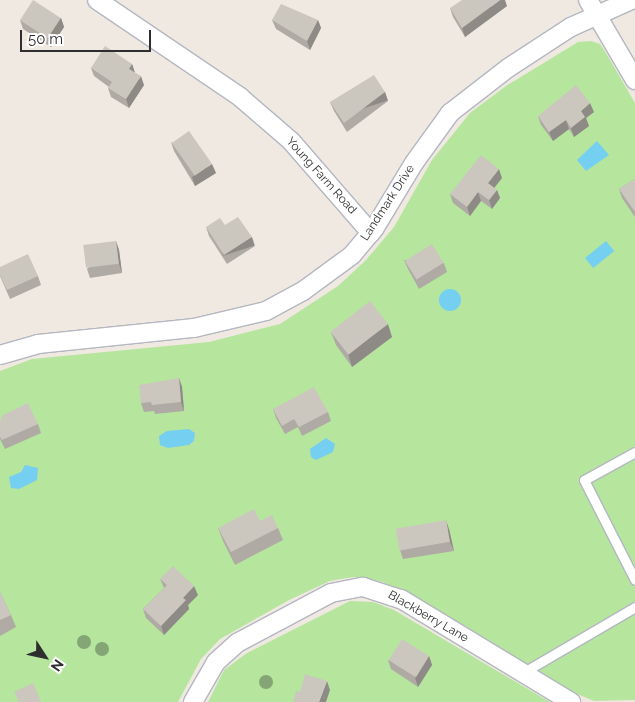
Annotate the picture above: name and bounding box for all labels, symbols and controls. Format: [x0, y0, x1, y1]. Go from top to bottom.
scale bar [22, 20, 154, 52]
text: 50 m [28, 30, 63, 48]
street label: Young Farm Road [283, 135, 359, 217]
street label: Landmark Drive [358, 162, 418, 244]
street label: Blackberry Lane [385, 588, 471, 646]
north arrow [20, 632, 70, 682]
text: N [48, 657, 67, 675]

